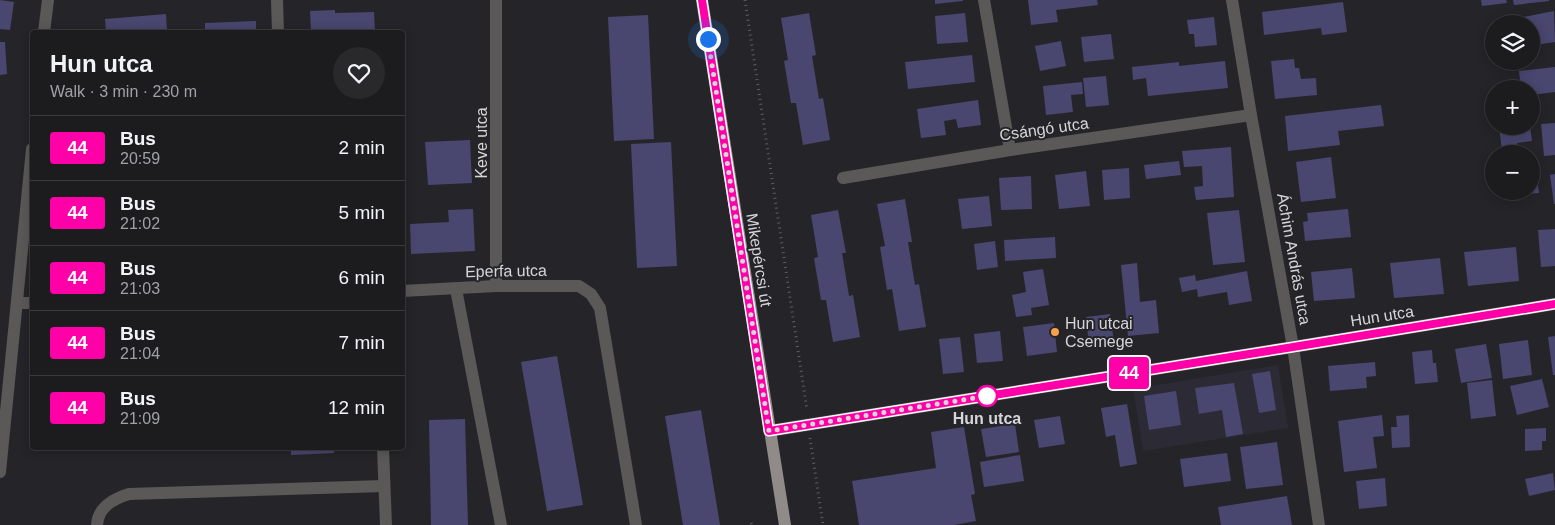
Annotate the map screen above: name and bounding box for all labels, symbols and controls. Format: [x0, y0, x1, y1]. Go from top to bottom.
map controls [1485, 15, 1540, 200]
button: layers [1485, 15, 1540, 70]
your location [696, 27, 721, 52]
button: heart [333, 47, 385, 99]
text: Hun utca [50, 50, 153, 77]
button: + [1485, 80, 1540, 135]
text: Walk · 3 min · 230 m [50, 83, 197, 100]
street label: Keve utca [473, 107, 490, 179]
street label: Csángó utca [998, 114, 1090, 144]
text: Bus [120, 128, 156, 149]
text: 2 min [339, 137, 385, 158]
text: 44 [67, 138, 88, 158]
button: − [1485, 145, 1540, 200]
text: 20:59 [120, 150, 160, 167]
street label: Áchim András utca [1274, 192, 1315, 326]
text: Bus [120, 193, 156, 214]
text: 5 min [339, 202, 385, 223]
text: 44 [67, 203, 88, 223]
street label: Mikepércsi út [743, 212, 775, 308]
text: 21:02 [120, 215, 160, 232]
text: Bus [120, 258, 156, 279]
street label: Eperfa utca [465, 262, 547, 280]
text: 6 min [339, 267, 385, 288]
text: 44 [67, 268, 88, 288]
text: 21:03 [120, 280, 160, 297]
street label: Hun utca [1349, 303, 1415, 329]
place label: Hun utcai Csemege [1065, 315, 1134, 350]
text: Bus [120, 323, 156, 344]
marker: Hun utcai Csemege [1049, 326, 1061, 338]
text: 7 min [339, 332, 385, 353]
text: 44 [67, 333, 88, 353]
text: 21:04 [120, 345, 160, 362]
line badge: 44 [1106, 357, 1152, 389]
text: 44 [1119, 363, 1139, 383]
marker: Hun utca [976, 385, 998, 407]
text: Bus [120, 388, 156, 409]
text: 12 min [328, 397, 385, 418]
text: 44 [67, 398, 88, 418]
text: 21:09 [120, 410, 160, 427]
place label: Hun utca [953, 410, 1021, 427]

